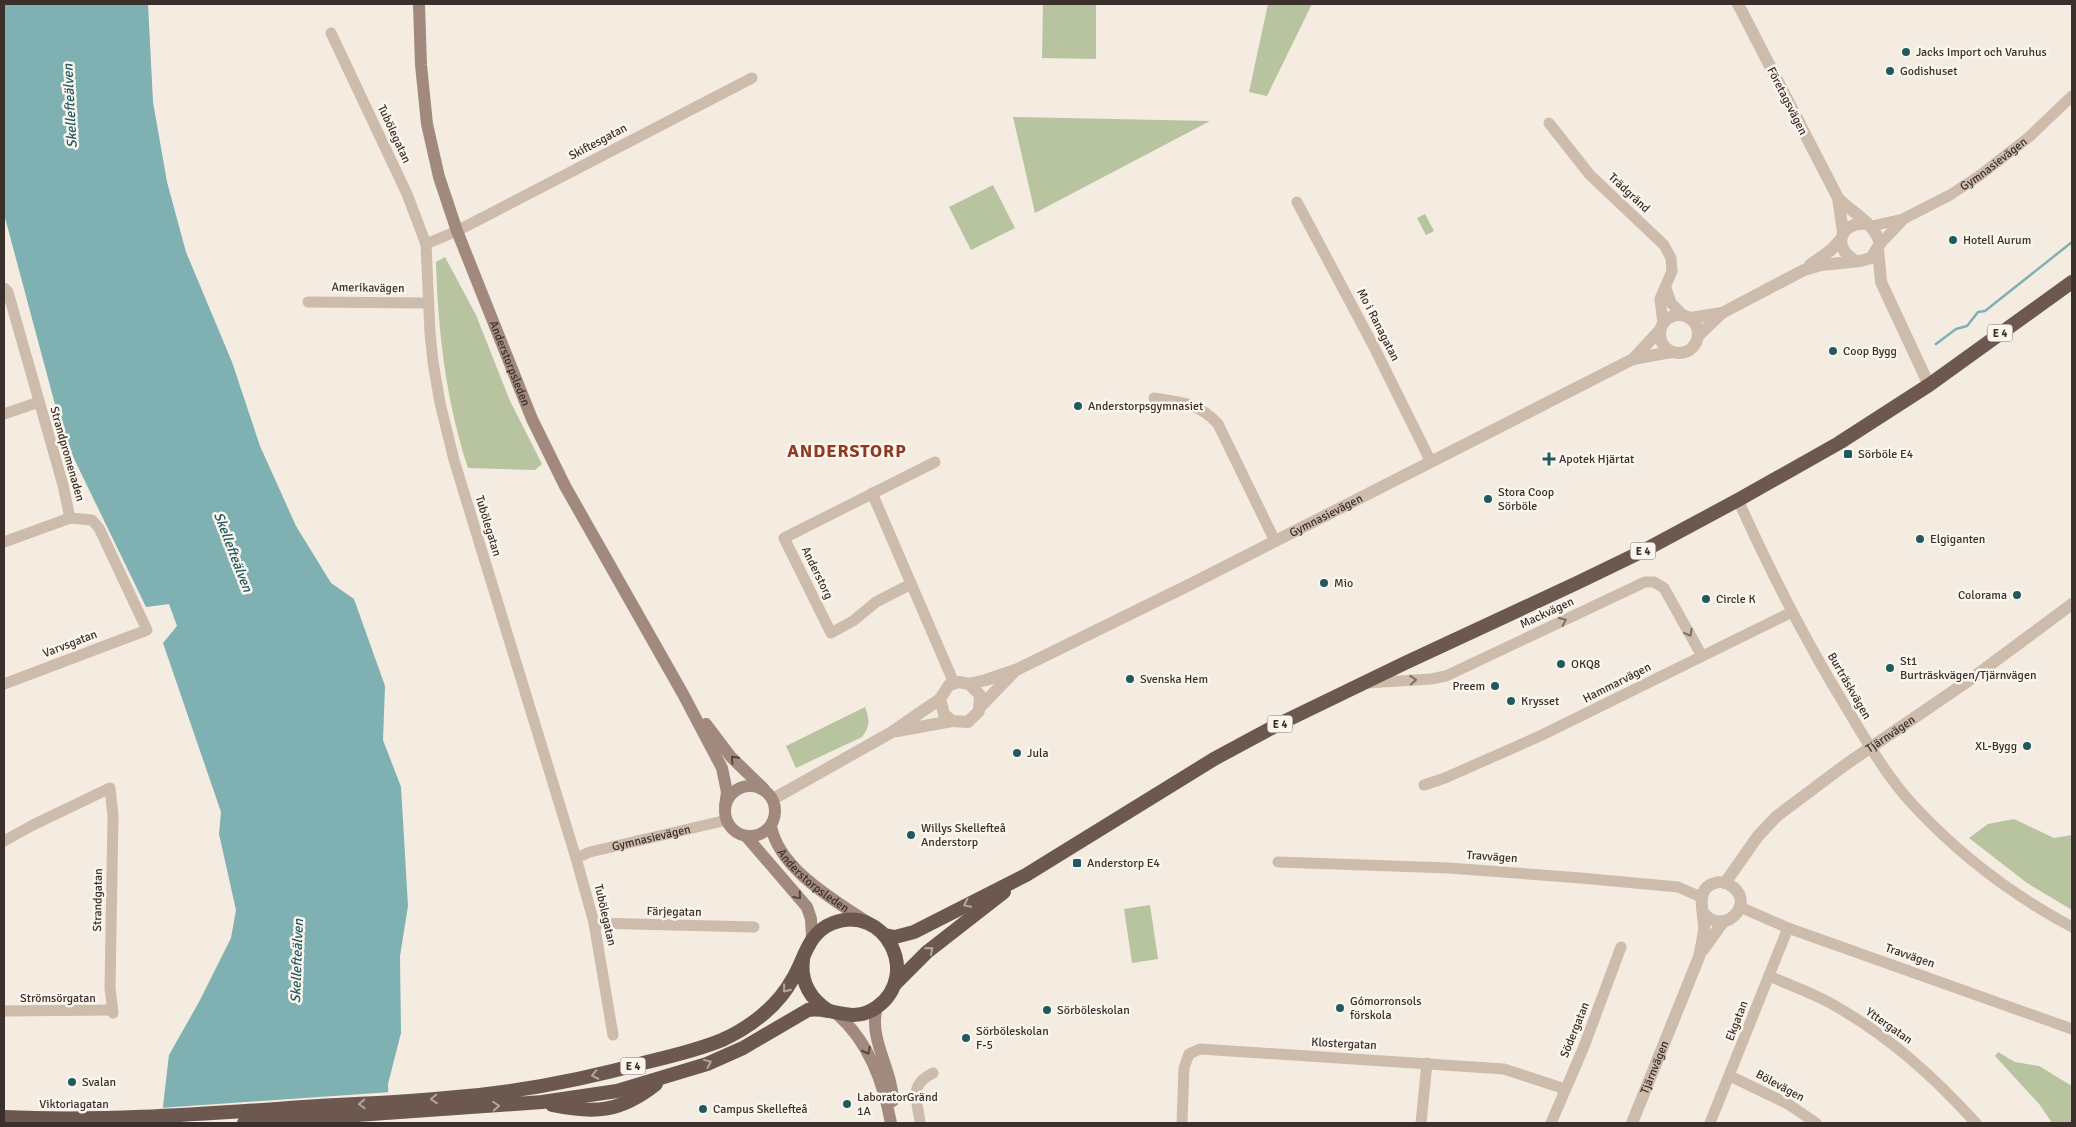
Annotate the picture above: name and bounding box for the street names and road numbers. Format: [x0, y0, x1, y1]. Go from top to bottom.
street label: Företagsvägen [1763, 64, 1811, 138]
street label: Tubölegatan [374, 102, 414, 166]
street label: Skiftesgatan [566, 120, 630, 164]
street label: Gymnasievägen [1957, 134, 2030, 194]
street label: Trädgränd [1605, 170, 1653, 216]
street label: Amerikavägen [331, 280, 405, 296]
street label: Mo i Ranagatan [1353, 286, 1403, 364]
street label: Anderstorpsleden [486, 318, 534, 408]
road number: E 4 [1988, 324, 2012, 342]
street label: Strandpromenaden [46, 405, 88, 503]
street label: Gymnasievägen [1287, 490, 1365, 540]
street label: Tubölegatan [472, 494, 504, 558]
road number: E 4 [1630, 542, 1656, 560]
street label: Anderstorg [798, 544, 836, 602]
street label: Mackvägen [1518, 594, 1576, 632]
street label: Varvsgatan [41, 627, 99, 661]
street label: Burträskvägen [1824, 650, 1874, 722]
street label: Hammarvägen [1580, 659, 1654, 707]
street label: Tjärnvägen [1863, 712, 1918, 756]
road number: E 4 [1268, 716, 1292, 732]
street label: Gymnasievägen [610, 821, 692, 854]
street label: Anderstorpsleden [774, 846, 852, 916]
street label: Travvägen [1466, 848, 1518, 866]
street label: Strandgatan [90, 868, 106, 932]
street label: Tubölegatan [591, 883, 619, 947]
street label: Färjegatan [646, 904, 702, 920]
street label: Travvägen [1883, 941, 1937, 971]
street label: Strömsörgatan [20, 991, 96, 1006]
street label: Ekgatan [1723, 999, 1751, 1043]
street label: Södergatan [1557, 1000, 1593, 1060]
street label: Yttergatan [1863, 1004, 1915, 1048]
street label: Klostergatan [1311, 1035, 1377, 1053]
street label: Tjärnvägen [1637, 1038, 1672, 1096]
road number: E 4 [620, 1058, 646, 1074]
street label: Bölevägen [1753, 1067, 1807, 1105]
street label: Viktoriagatan [39, 1097, 109, 1112]

